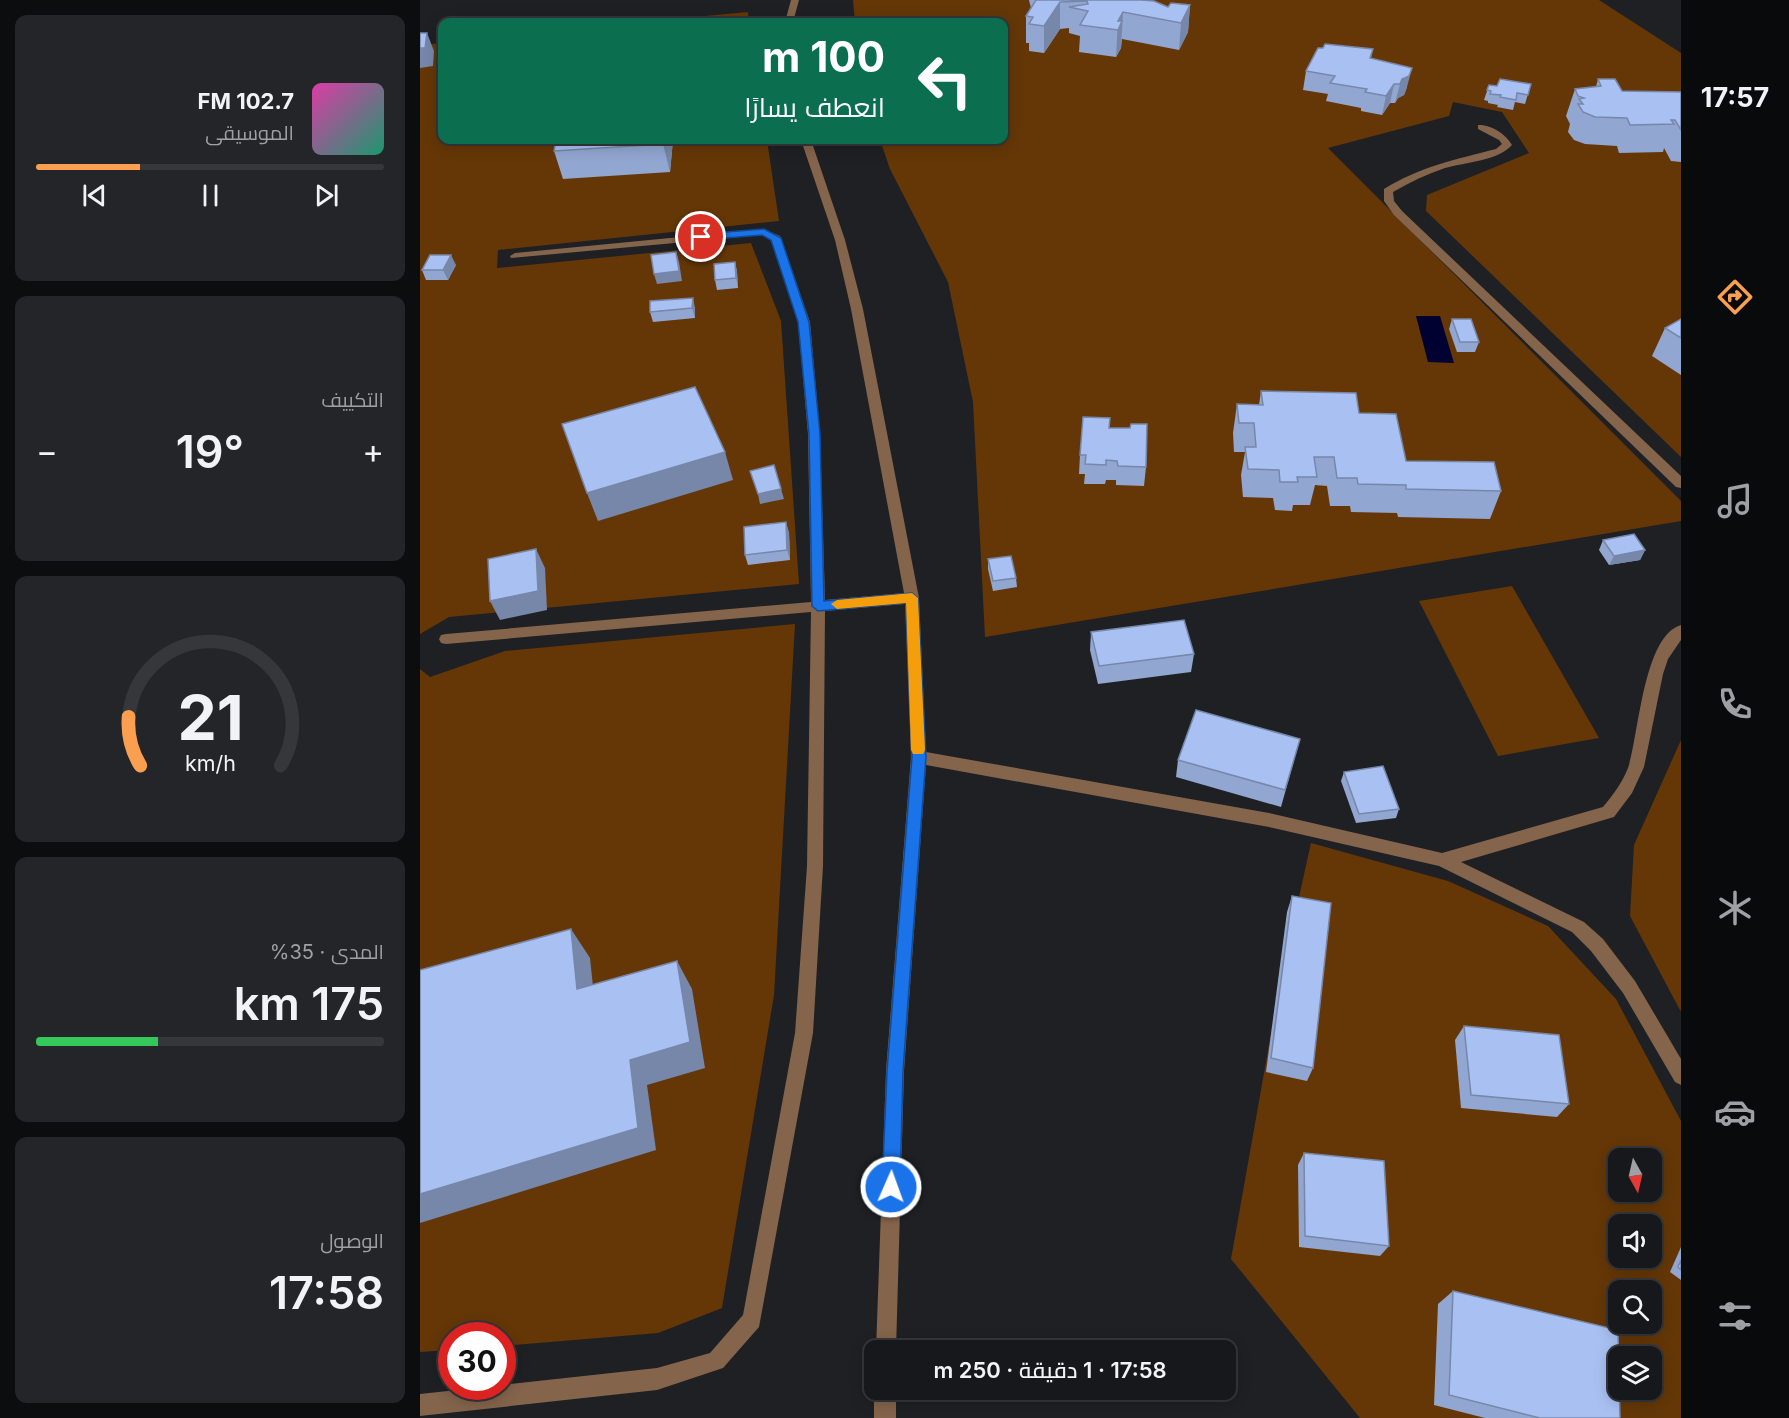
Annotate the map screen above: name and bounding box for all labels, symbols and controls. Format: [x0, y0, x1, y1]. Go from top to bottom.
text: 100 m [762, 31, 885, 82]
icon: left [906, 42, 984, 120]
text: 17:57 [1701, 81, 1769, 114]
text: 102.7 FM [198, 88, 294, 114]
text: انعطف يسارًا [744, 91, 885, 124]
text: الموسيقى [205, 121, 294, 145]
icon: previous [78, 179, 111, 212]
icon: pause [194, 179, 227, 212]
icon: next [310, 179, 343, 212]
pin [675, 211, 726, 262]
icon: arrive [684, 220, 717, 253]
icon: directions [1714, 276, 1756, 318]
text: التكييف [321, 388, 384, 412]
text: 19° [176, 424, 244, 479]
text: − [36, 431, 58, 471]
text: + [362, 431, 384, 471]
icon: music [1714, 480, 1756, 522]
text: 21 [177, 680, 243, 755]
icon: phone [1714, 683, 1756, 725]
text: km/h [185, 750, 235, 776]
icon: climate [1714, 887, 1756, 929]
text: المدى · 35% [270, 940, 384, 964]
text: 175 km [234, 976, 384, 1031]
icon: car [1714, 1091, 1756, 1133]
north arrow [1608, 1148, 1662, 1202]
map controls [1608, 1148, 1662, 1400]
position arrow [859, 1155, 923, 1219]
button: sound [1608, 1214, 1662, 1268]
text: الوصول [320, 1229, 384, 1253]
text: 17:58 [269, 1265, 384, 1320]
button: search [1608, 1280, 1662, 1334]
icon: filters [1714, 1295, 1756, 1337]
speed limit sign: 30 [438, 1322, 516, 1400]
button: layers [1608, 1346, 1662, 1400]
text: 17:58 · 1 دقيقة · 250 m [933, 1357, 1167, 1383]

